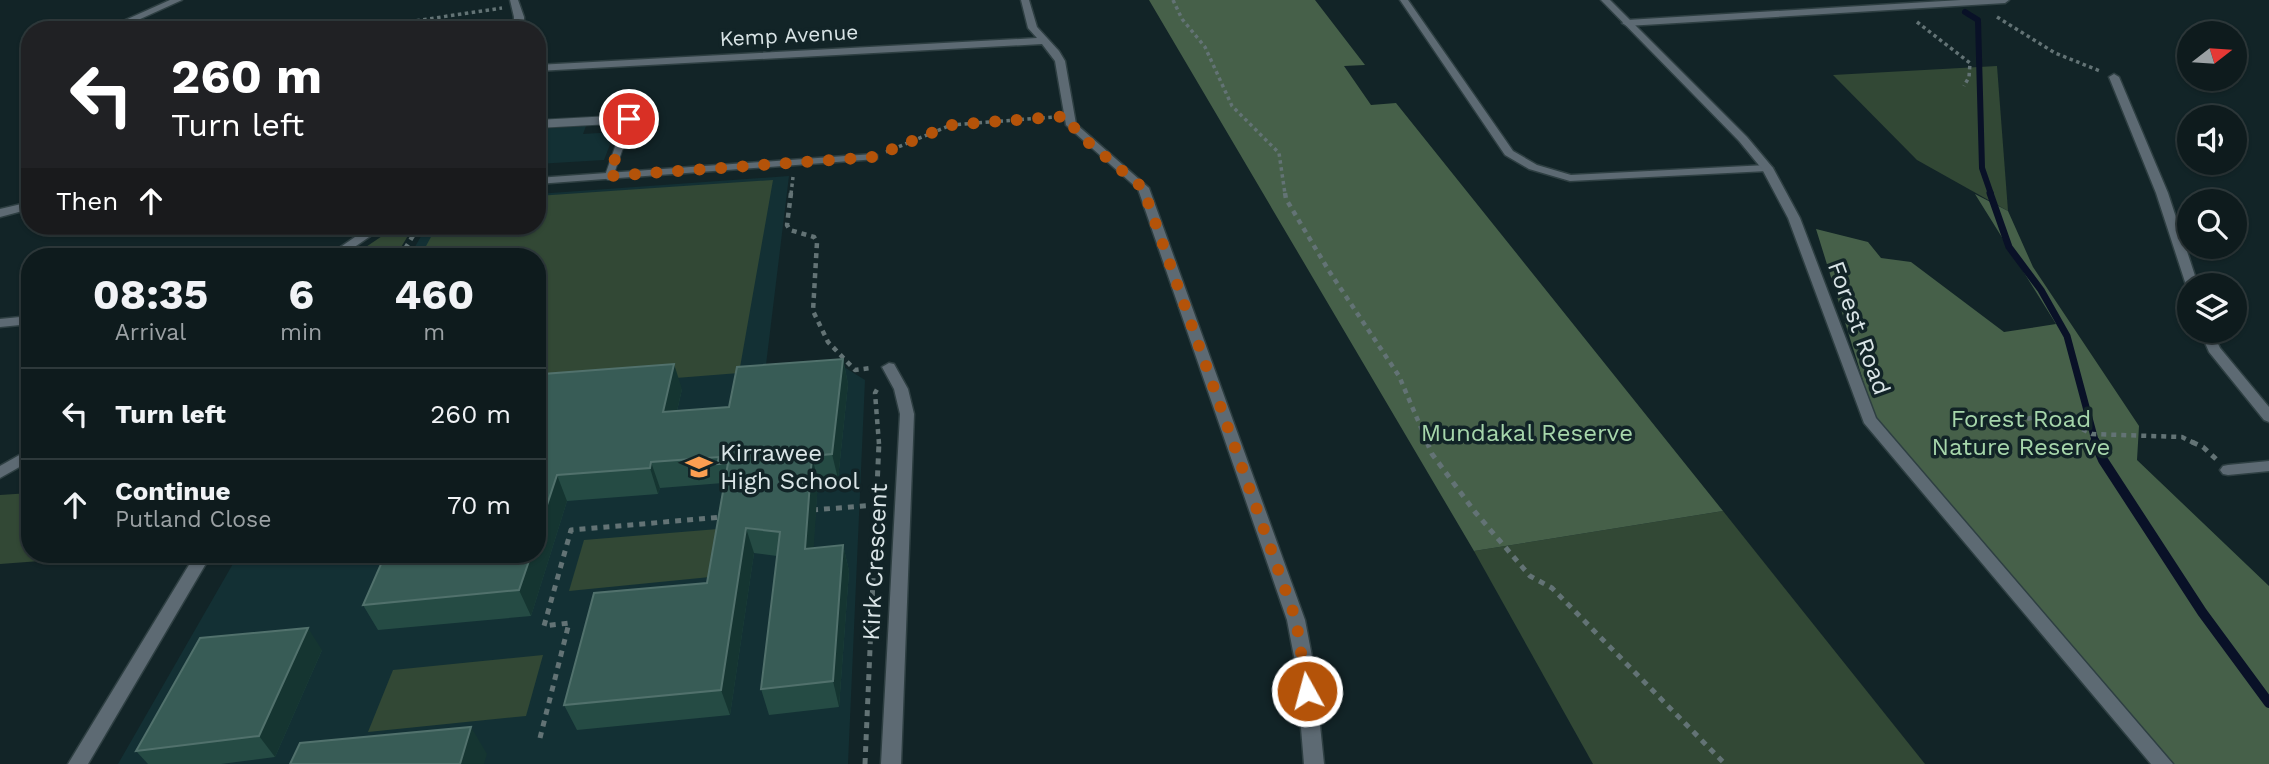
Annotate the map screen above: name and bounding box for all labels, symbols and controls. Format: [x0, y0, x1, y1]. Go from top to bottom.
street label: Kemp Avenue [719, 19, 859, 51]
north arrow [2177, 21, 2247, 91]
map controls [2177, 21, 2247, 343]
text: 260 m [171, 47, 322, 105]
icon: left [56, 49, 147, 140]
pin [599, 89, 659, 149]
icon: arrive [610, 100, 648, 138]
button: sound [2177, 105, 2247, 175]
text: Turn left [171, 106, 304, 144]
icon: ahead [132, 182, 170, 220]
text: Then [56, 186, 118, 216]
button: search [2177, 189, 2247, 259]
street label: Forest Road [1822, 257, 1896, 399]
text: 08:35 [93, 270, 208, 319]
text: 6 [288, 270, 314, 319]
text: 460 [394, 270, 474, 319]
button: layers [2177, 273, 2247, 343]
text: Arrival [115, 319, 186, 346]
text: min [280, 319, 322, 346]
text: m [423, 319, 445, 346]
icon: left [56, 395, 94, 433]
text: Turn left [115, 399, 226, 429]
text: 260 m [430, 399, 511, 429]
park label: Forest Road Nature Reserve [1932, 405, 2110, 461]
park label: Mundakal Reserve [1421, 419, 1633, 447]
place label: Kirrawee High School [720, 439, 860, 495]
school or university icon: Kirrawee High School [684, 452, 714, 482]
text: Continue [115, 476, 231, 506]
street label: Kirk Crescent [857, 483, 893, 641]
icon: ahead [56, 486, 94, 524]
text: 70 m [447, 490, 511, 520]
text: Putland Close [115, 506, 271, 533]
position arrow [1270, 654, 1344, 728]

